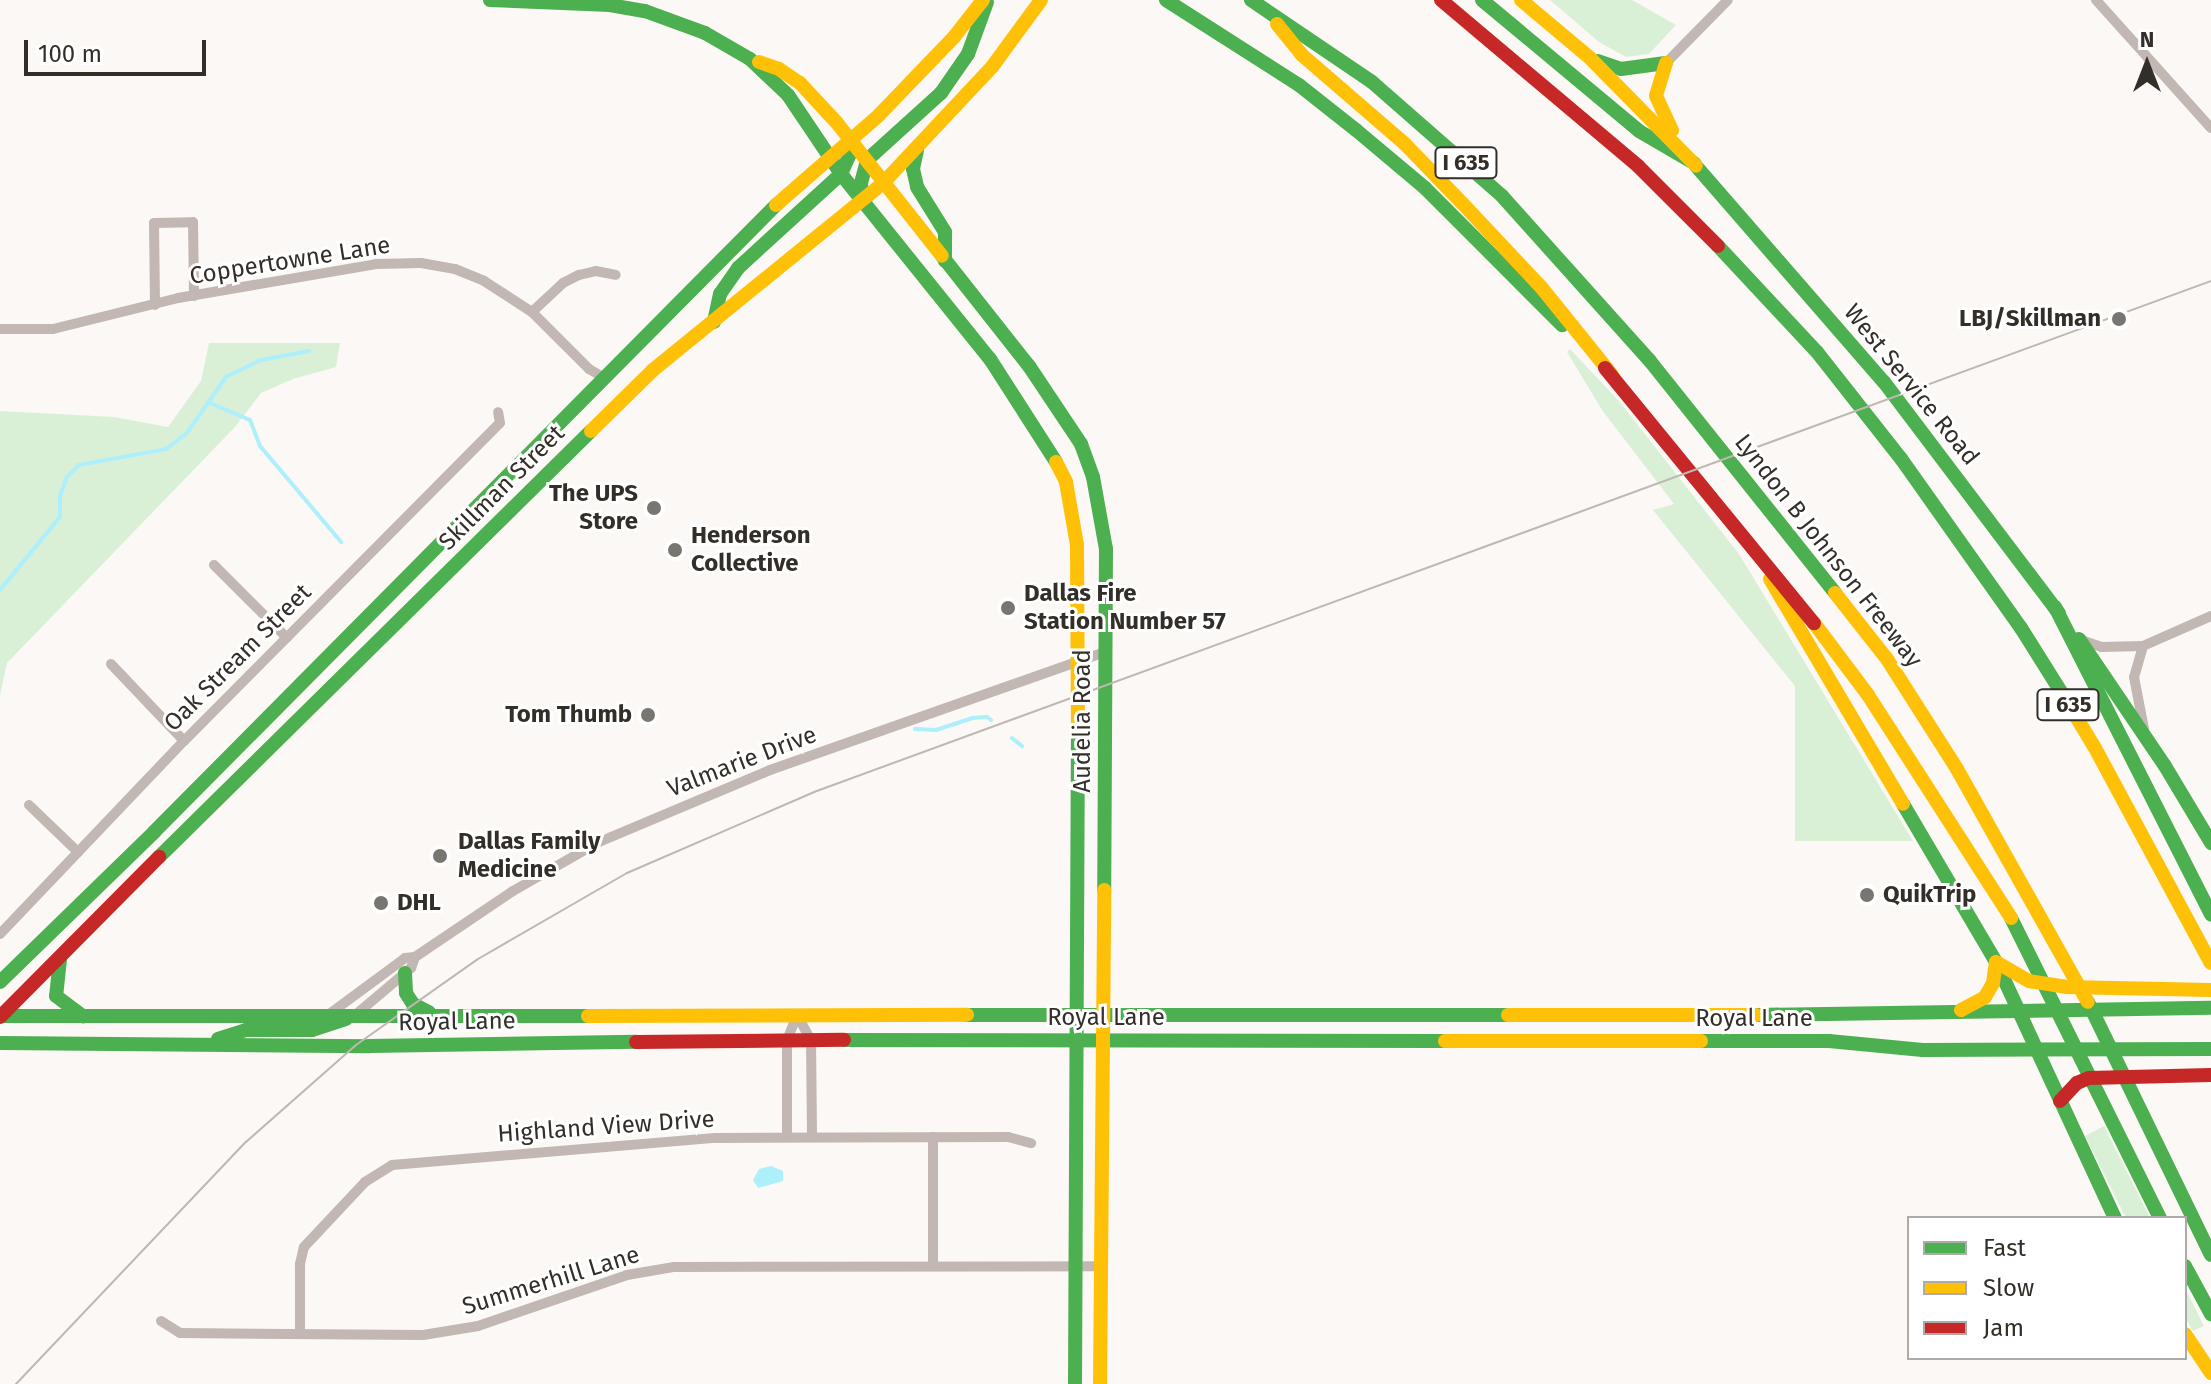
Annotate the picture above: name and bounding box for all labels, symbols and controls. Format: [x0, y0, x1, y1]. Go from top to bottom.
scale bar [28, 24, 210, 74]
north arrow [2107, 24, 2187, 104]
text: N [2140, 26, 2154, 53]
text: 100 m [38, 40, 102, 68]
road number: I 635 [1434, 145, 1498, 181]
street label: Coppertowne Lane [188, 231, 392, 291]
street label: West Service Road [1837, 299, 1985, 471]
place label: LBJ/Skillman [1959, 305, 2101, 333]
marker: LBJ/Skillman [2108, 308, 2130, 330]
street label: Skillman Street [433, 419, 571, 557]
street label: Lyndon B Johnson Freeway [1728, 429, 1928, 673]
place label: The UPS Store [549, 480, 638, 536]
marker: The UPS Store [645, 499, 663, 517]
place label: Henderson Collective [691, 522, 811, 578]
marker: Henderson Collective [666, 541, 684, 559]
street label: Oak Stream Street [158, 578, 318, 738]
place label: Dallas Fire Station Number 57 [1024, 580, 1226, 636]
marker: Dallas Fire Station Number 57 [999, 599, 1017, 617]
street label: Audelia Road [1069, 649, 1097, 793]
road number: I 635 [2036, 687, 2100, 723]
place label: Tom Thumb [505, 701, 632, 729]
marker: Tom Thumb [639, 706, 657, 724]
street label: Valmarie Drive [663, 720, 821, 804]
place label: Dallas Family Medicine [458, 828, 600, 884]
marker: Dallas Family Medicine [429, 845, 451, 867]
place label: QuikTrip [1883, 881, 1976, 909]
marker: QuikTrip [1858, 886, 1876, 904]
place label: DHL [397, 889, 441, 917]
marker: DHL [372, 894, 390, 912]
street label: Royal Lane [1047, 1004, 1165, 1032]
street label: Royal Lane [1695, 1005, 1813, 1033]
street label: Royal Lane [398, 1007, 516, 1037]
street label: Highland View Drive [497, 1105, 715, 1149]
legend [1907, 1216, 2187, 1360]
text: Fast [1983, 1234, 2026, 1262]
street label: Summerhill Lane [459, 1240, 643, 1322]
text: Slow [1983, 1274, 2034, 1302]
text: Jam [1983, 1314, 2024, 1342]

